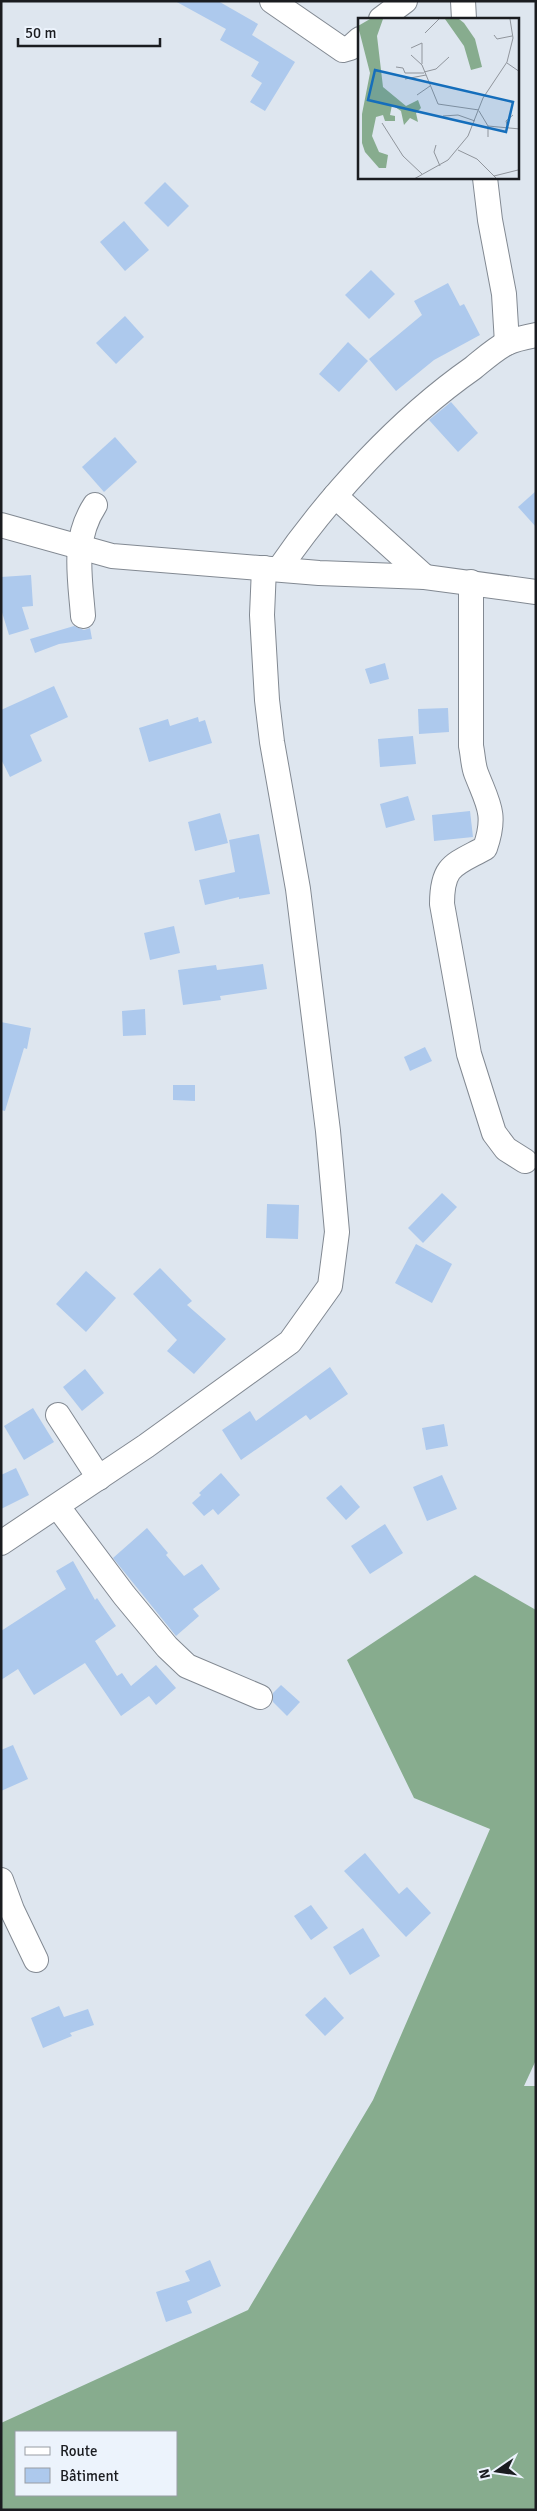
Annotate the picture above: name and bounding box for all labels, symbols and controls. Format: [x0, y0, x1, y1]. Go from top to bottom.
scale bar [18, 15, 160, 47]
inset map [358, 18, 520, 179]
text: 50 m [25, 24, 56, 42]
legend [15, 2431, 178, 2496]
text: Route [60, 2442, 97, 2460]
north arrow [472, 2446, 522, 2496]
text: Bâtiment [60, 2467, 119, 2485]
text: N [475, 2467, 494, 2480]

